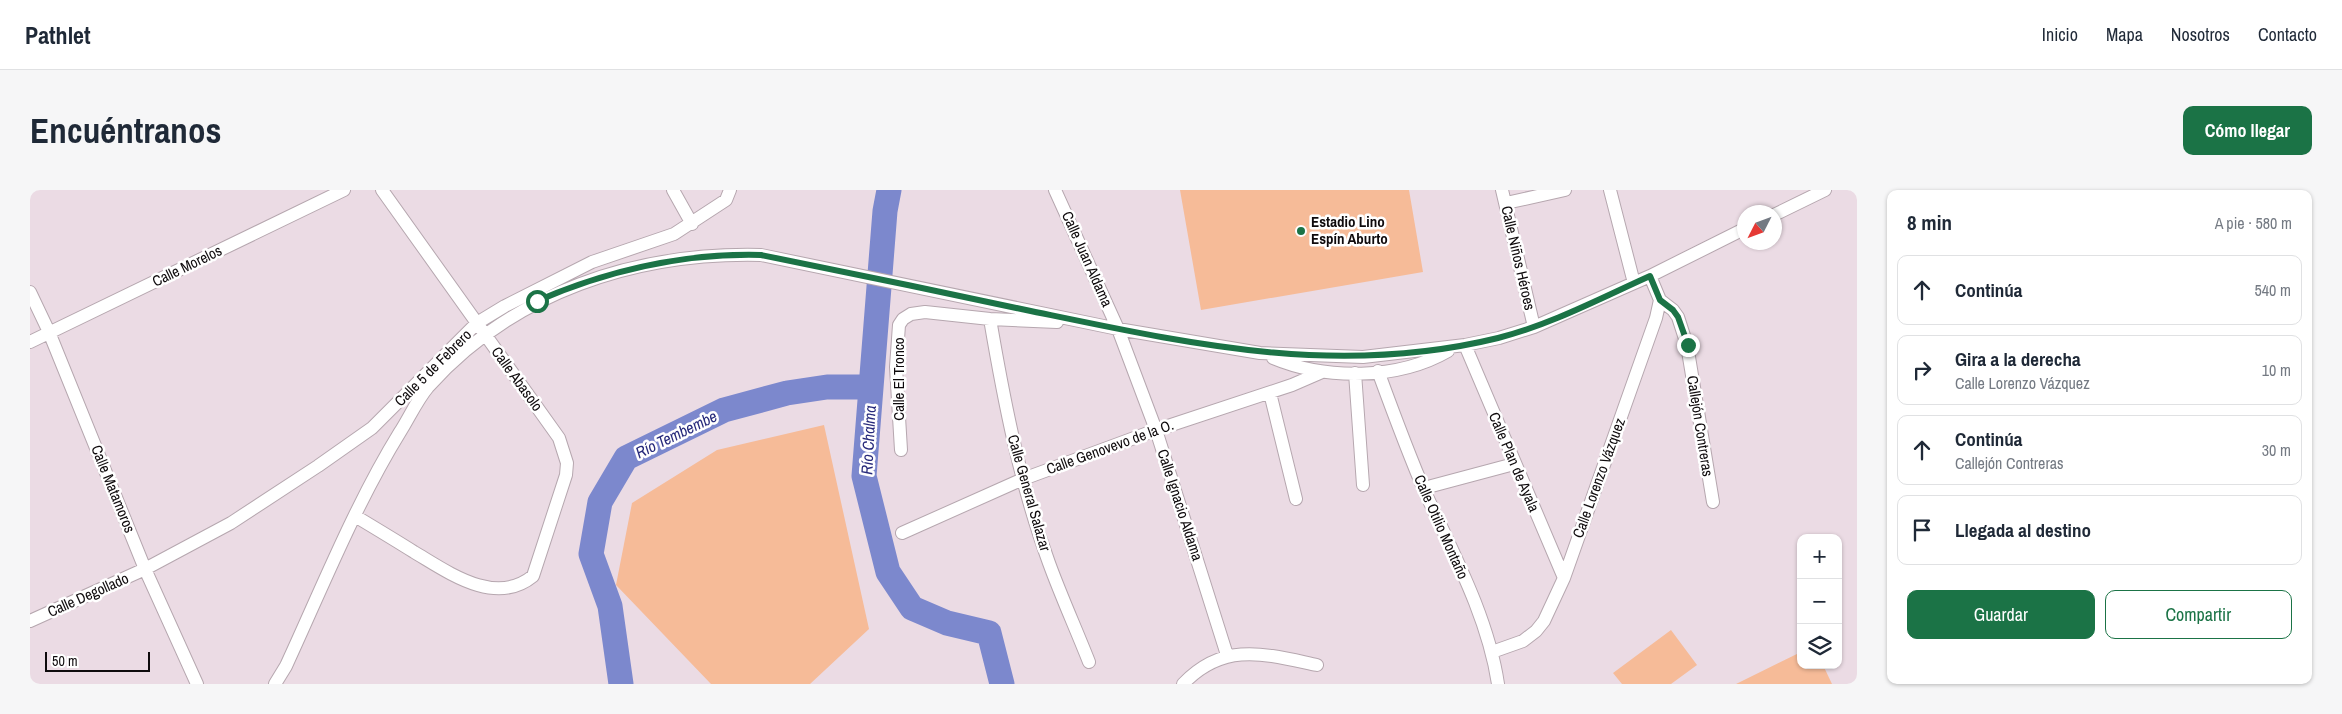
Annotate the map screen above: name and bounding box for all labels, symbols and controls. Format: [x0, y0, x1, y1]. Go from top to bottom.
text: Pathlet [25, 19, 91, 51]
text: Inicio [2042, 22, 2078, 47]
text: Mapa [2106, 22, 2143, 47]
text: Nosotros [2171, 22, 2230, 47]
text: Contacto [2258, 22, 2317, 47]
button: Cómo llegar [2183, 106, 2312, 155]
text: Encuéntranos [30, 107, 221, 154]
street label: Calle Niños Héroes [1496, 204, 1541, 312]
north arrow [1737, 205, 1782, 250]
street label: Calle Juan Aldama [1057, 208, 1118, 310]
text: 8 min [1907, 208, 1952, 237]
place label: Estadio Lino Espín Aburto [1311, 211, 1388, 249]
text: A pie · 580 m [2215, 212, 2292, 234]
marker: Estadio Lino Espín Aburto [1295, 225, 1307, 237]
street label: Calle Morelos [148, 240, 225, 291]
icon: ahead [1908, 276, 1936, 304]
text: Continúa [1955, 277, 2023, 303]
text: 540 m [2255, 279, 2291, 301]
route start [526, 290, 549, 313]
street label: Calle 5 de Febrero [389, 324, 476, 411]
route end [1677, 334, 1700, 357]
street label: Calle El Tronco [888, 337, 909, 421]
street label: Calle Abasolo [487, 342, 548, 415]
text: Gira a la derecha [1955, 346, 2081, 372]
icon: right [1908, 356, 1936, 384]
text: 10 m [2262, 359, 2291, 381]
text: Calle Lorenzo Vázquez [1955, 372, 2090, 394]
street label: Callejón Contreras [1682, 374, 1719, 478]
water label: Río Tembembe [631, 405, 721, 463]
water label: Río Chalma [855, 405, 881, 475]
street label: Calle Plan de Ayala [1484, 409, 1545, 515]
street label: Calle Genovevo de la O. [1043, 414, 1176, 479]
street label: Calle Lorenzo Vázquez [1567, 415, 1630, 541]
text: Continúa [1955, 426, 2023, 452]
street label: Calle General Salazar [1003, 432, 1056, 554]
icon: ahead [1908, 436, 1936, 464]
text: 30 m [2262, 439, 2291, 461]
street label: Calle Matamoros [86, 442, 141, 536]
street label: Calle Ignacio Aldama [1153, 446, 1208, 564]
text: Callejón Contreras [1955, 452, 2064, 474]
street label: Calle Otilio Montaño [1409, 471, 1474, 582]
icon: arrive [1908, 516, 1936, 544]
text: Llegada al destino [1955, 517, 2091, 543]
map controls [1797, 534, 1842, 669]
button: + [1797, 534, 1842, 579]
street label: Calle Degollado [44, 567, 132, 622]
button: − [1797, 579, 1842, 624]
button: Guardar [1907, 590, 2095, 639]
button: Compartir [2105, 590, 2292, 639]
button: layers [1797, 624, 1842, 669]
scale bar [45, 649, 150, 672]
text: 50 m [52, 652, 78, 670]

